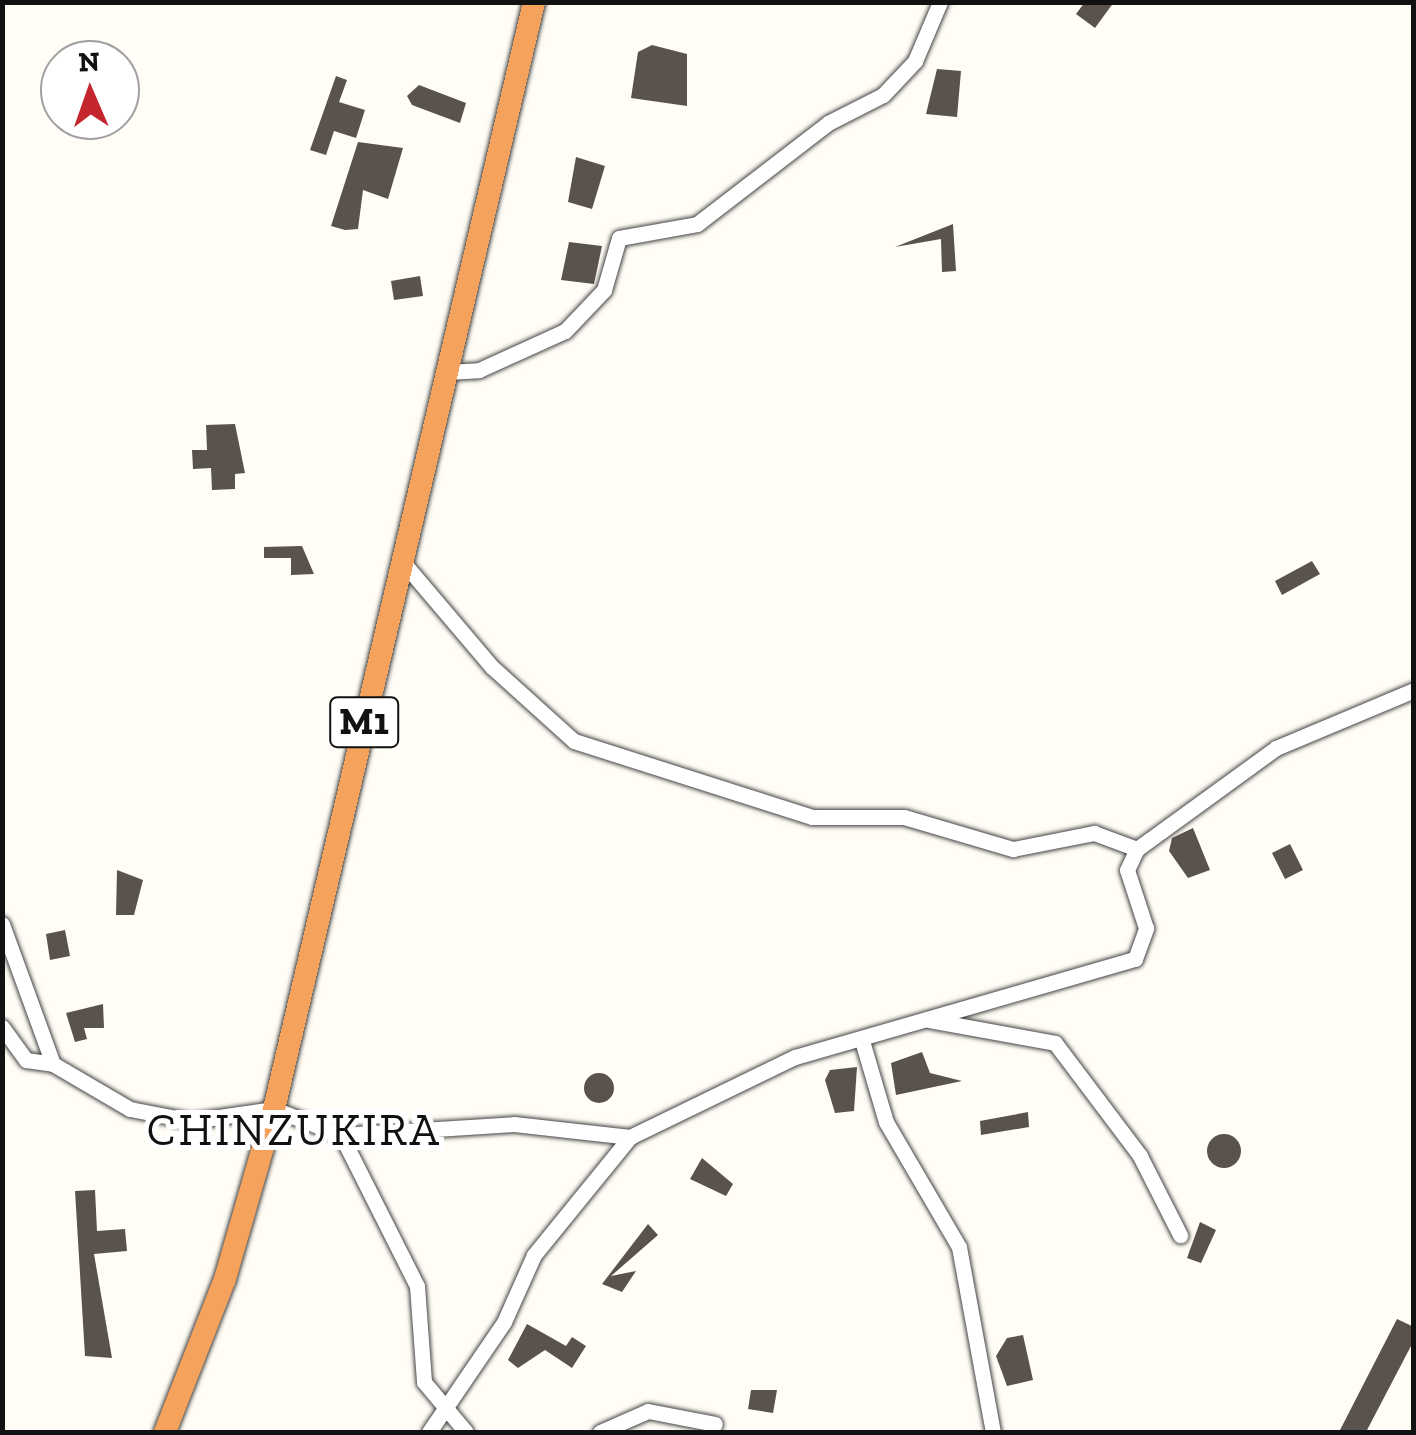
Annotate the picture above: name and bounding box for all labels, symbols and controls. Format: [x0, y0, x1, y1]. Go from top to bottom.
north arrow [40, 40, 140, 140]
text: N [78, 45, 100, 78]
road number: M1 [329, 689, 399, 755]
district label: CHINZUKIRA [147, 1104, 441, 1158]

